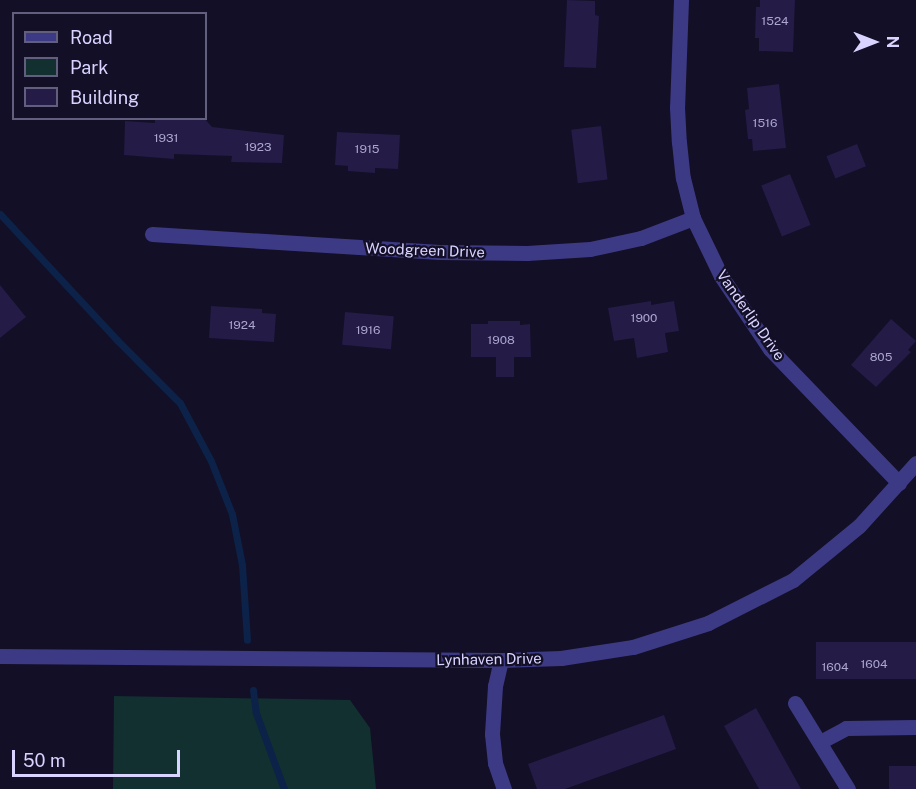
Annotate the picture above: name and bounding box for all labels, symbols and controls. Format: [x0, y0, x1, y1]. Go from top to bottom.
legend [12, 12, 207, 120]
north arrow [844, 12, 904, 72]
house number: 1524 [761, 15, 789, 29]
text: Road [70, 27, 113, 48]
text: N [883, 36, 902, 48]
text: Park [70, 57, 108, 78]
text: Building [70, 87, 139, 108]
house number: 1516 [753, 117, 777, 131]
house number: 1931 [154, 132, 178, 146]
house number: 1923 [244, 141, 272, 155]
house number: 1915 [355, 143, 379, 157]
street label: Woodgreen Drive [365, 239, 485, 261]
street label: Vanderlip Drive [713, 266, 789, 364]
house number: 1900 [631, 312, 657, 326]
house number: 1924 [228, 319, 256, 333]
house number: 1916 [356, 324, 380, 338]
house number: 1908 [487, 334, 515, 348]
house number: 805 [870, 351, 892, 365]
street label: Lynhaven Drive [436, 649, 542, 669]
house number: 1604 [860, 658, 888, 672]
house number: 1604 [821, 661, 849, 675]
scale bar [15, 738, 183, 776]
text: 50 m [23, 750, 66, 771]

